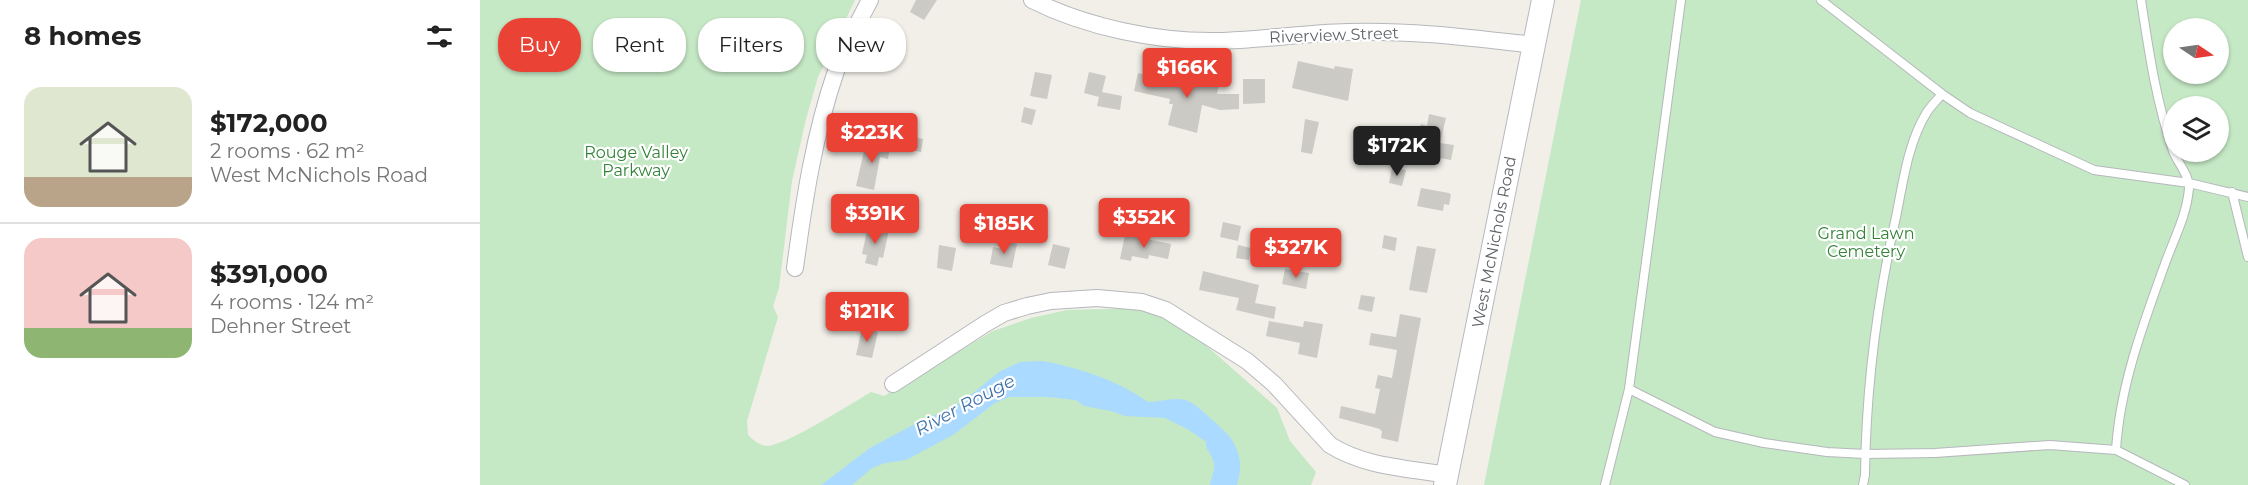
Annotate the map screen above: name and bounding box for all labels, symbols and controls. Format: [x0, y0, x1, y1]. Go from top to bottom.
chip: Buy [498, 18, 581, 72]
chip: Rent [593, 18, 686, 72]
chip: Filters [698, 18, 804, 72]
chip: New [816, 18, 906, 72]
north arrow [2163, 18, 2229, 84]
map controls [2163, 18, 2229, 162]
text: 8 homes [24, 20, 141, 52]
icon: filters [423, 20, 456, 53]
street label: Riverview Street [1269, 23, 1400, 47]
pin: $166K [1145, 48, 1229, 99]
text: $166K [1157, 55, 1217, 79]
button: layers [2163, 96, 2229, 162]
text: $172,000 [210, 107, 328, 139]
icon: home [72, 111, 144, 183]
pin: $223K [830, 113, 914, 164]
text: $223K [841, 120, 904, 144]
pin: $172K [1355, 126, 1439, 177]
text: $172K [1367, 133, 1427, 157]
text: 2 rooms · 62 m² [210, 139, 365, 163]
park label: Rouge Valley Parkway [584, 143, 688, 180]
street label: West McNichols Road [1468, 155, 1520, 329]
text: West McNichols Road [210, 163, 428, 187]
pin: $391K [833, 194, 917, 245]
pin: $352K [1102, 198, 1186, 249]
text: $391K [845, 201, 905, 225]
pin: $185K [962, 204, 1046, 255]
text: $352K [1113, 205, 1175, 229]
text: $185K [974, 211, 1034, 235]
park label: Grand Lawn Cemetery [1817, 224, 1915, 261]
pin: $327K [1254, 228, 1338, 279]
text: $327K [1264, 235, 1328, 259]
text: $391,000 [210, 258, 328, 290]
icon: home [72, 262, 144, 334]
text: 4 rooms · 124 m² [210, 290, 374, 314]
pin: $121K [825, 292, 909, 343]
text: $121K [840, 299, 894, 323]
text: Dehner Street [210, 314, 351, 338]
water label: River Rouge [911, 369, 1019, 440]

